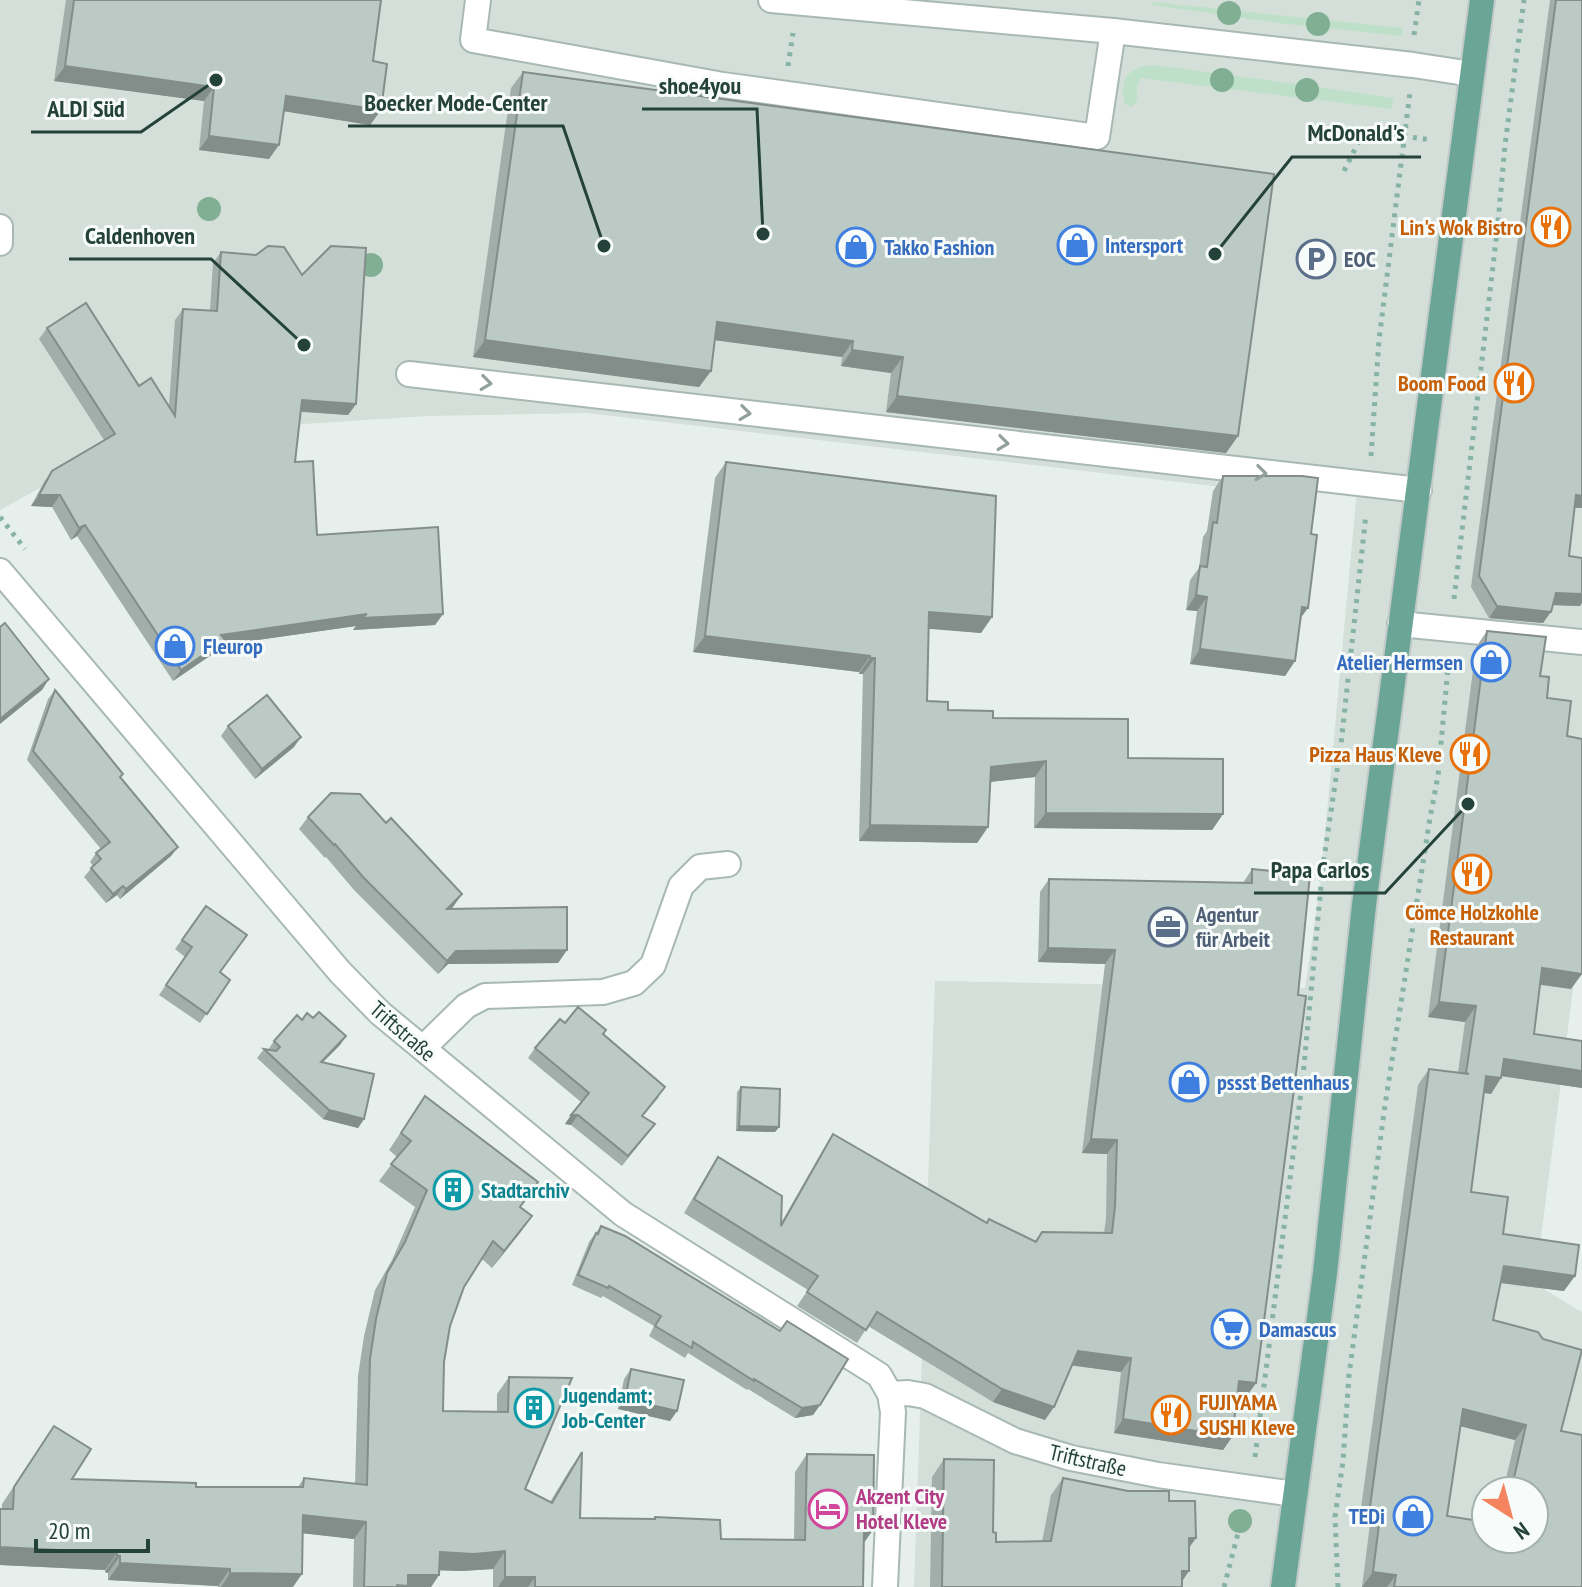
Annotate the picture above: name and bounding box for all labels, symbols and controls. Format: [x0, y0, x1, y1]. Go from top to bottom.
callout: shoe4you [642, 61, 757, 109]
text: shoe4you [659, 70, 741, 101]
callout: Boecker Mode-Center [348, 78, 563, 126]
callout: ALDI Süd [31, 84, 141, 132]
text: Boecker Mode-Center [364, 87, 549, 118]
text: ALDI Süd [46, 93, 125, 124]
callout: McDonald's [1292, 109, 1421, 157]
text: McDonald's [1307, 117, 1405, 148]
restaurant icon: Lin's Wok Bistro [1530, 206, 1572, 248]
callout: Caldenhoven [69, 211, 211, 259]
place label: Lin's Wok Bistro [1400, 213, 1523, 241]
text: Caldenhoven [85, 220, 195, 251]
shop icon: Intersport [1056, 224, 1098, 266]
shop icon: Takko Fashion [835, 226, 877, 268]
place label: Intersport [1105, 231, 1184, 259]
place label: Takko Fashion [884, 233, 994, 261]
parking icon: EOC [1295, 238, 1337, 280]
place label: EOC [1344, 245, 1376, 273]
restaurant icon: Boom Food [1493, 362, 1535, 404]
place label: Boom Food [1398, 369, 1486, 397]
one-way arrow [480, 375, 493, 392]
one-way arrow [738, 404, 752, 421]
one-way arrow [997, 434, 1010, 451]
one-way arrow [1255, 464, 1268, 481]
shop icon: Fleurop [154, 625, 196, 667]
place label: Fleurop [203, 632, 263, 660]
shop icon: Atelier Hermsen [1470, 641, 1512, 683]
place label: Atelier Hermsen [1336, 648, 1463, 676]
restaurant icon: Pizza Haus Kleve [1449, 733, 1491, 775]
place label: Pizza Haus Kleve [1309, 740, 1442, 768]
callout: Papa Carlos [1254, 845, 1385, 893]
restaurant icon: Cömce Holzkohle Restaurant [1451, 853, 1493, 895]
text: Papa Carlos [1271, 854, 1369, 885]
place label: Cömce Holzkohle Restaurant [1405, 898, 1539, 951]
place label: Agentur für Arbeit [1195, 900, 1270, 953]
office icon: Agentur für Arbeit [1147, 906, 1189, 948]
street label: Triftstraße [364, 995, 442, 1067]
shop icon: pssst Bettenhaus [1168, 1061, 1210, 1103]
place label: pssst Bettenhaus [1217, 1068, 1350, 1096]
building icon: Stadtarchiv [432, 1169, 474, 1211]
place label: Stadtarchiv [481, 1176, 570, 1204]
supermarket icon: Damascus [1210, 1308, 1252, 1350]
place label: Damascus [1259, 1315, 1337, 1343]
place label: Jugendamt; Job-Center [561, 1381, 653, 1434]
building icon: Jugendamt; Job-Center [513, 1387, 555, 1429]
place label: FUJIYAMA SUSHI Kleve [1199, 1388, 1295, 1441]
restaurant icon: FUJIYAMA SUSHI Kleve [1150, 1394, 1192, 1436]
street label: Triftstraße [1047, 1438, 1129, 1482]
north arrow [1470, 1475, 1550, 1555]
place label: Akzent City Hotel Kleve [855, 1482, 947, 1535]
hotel icon: Akzent City Hotel Kleve [807, 1488, 849, 1530]
shop icon: TEDi [1392, 1495, 1434, 1537]
place label: TEDi [1348, 1502, 1385, 1530]
scale bar [36, 1503, 148, 1553]
text: 20 m [48, 1515, 90, 1546]
text: N [1509, 1516, 1535, 1546]

